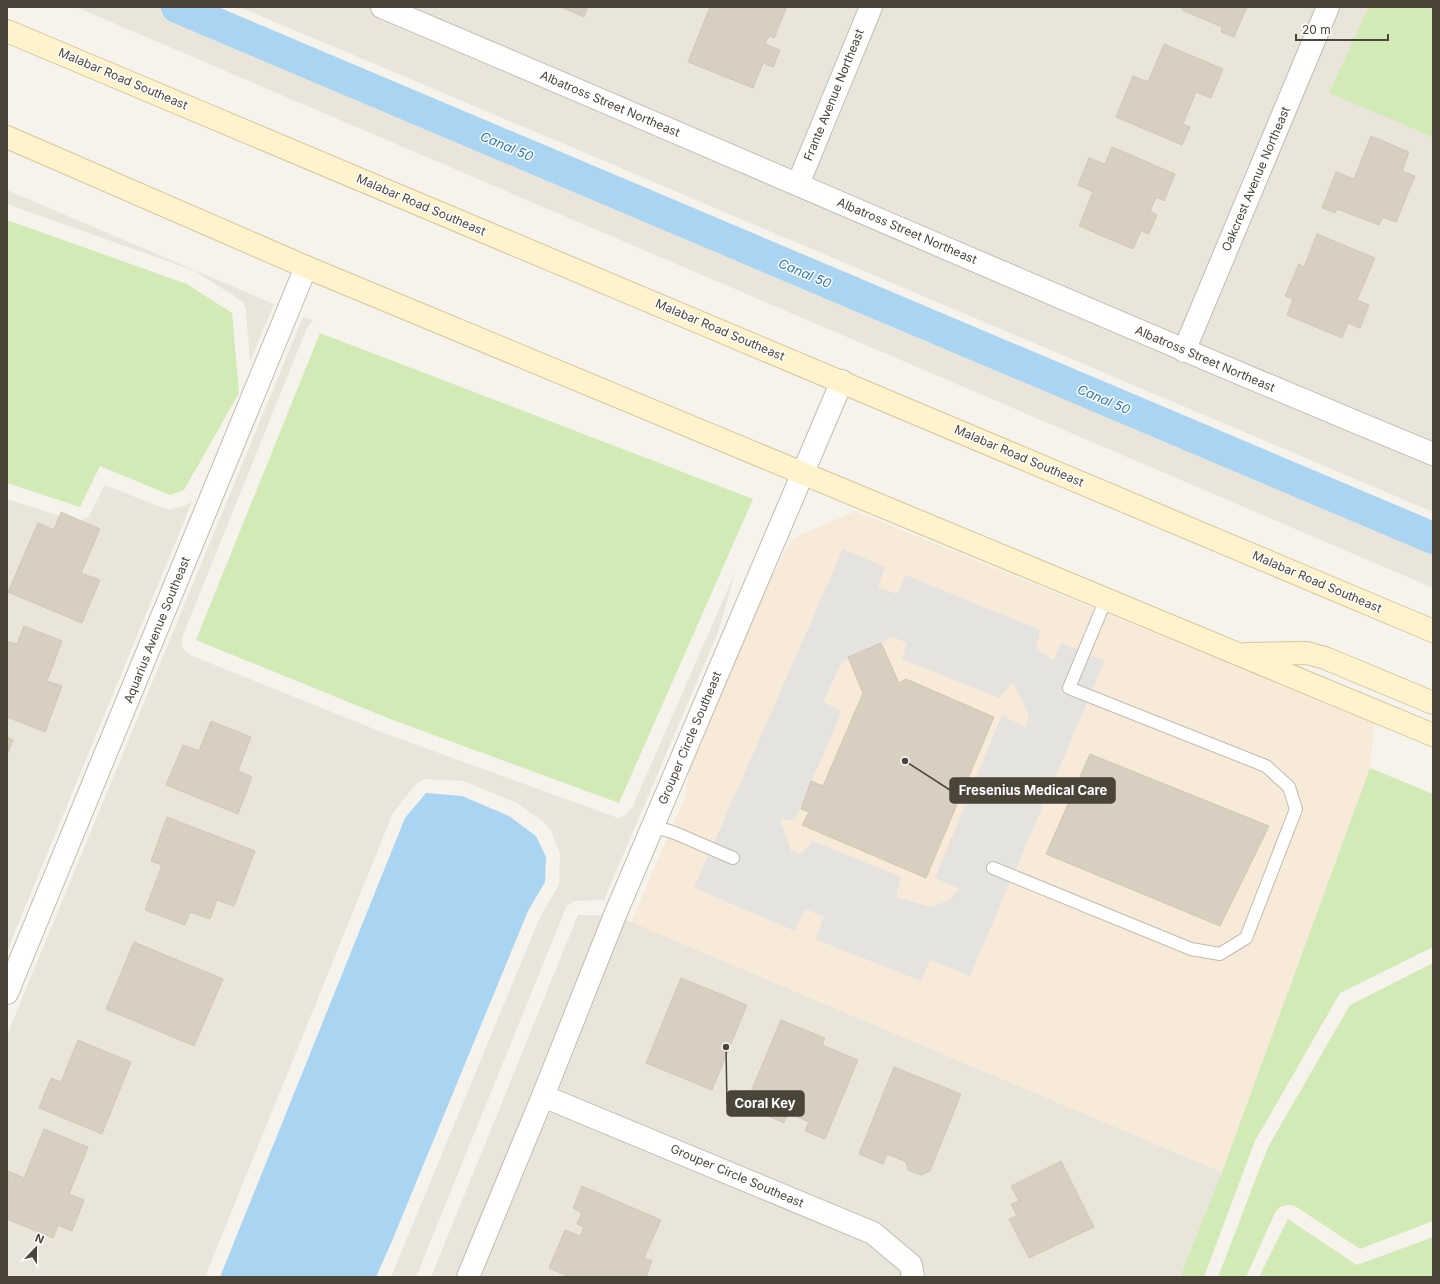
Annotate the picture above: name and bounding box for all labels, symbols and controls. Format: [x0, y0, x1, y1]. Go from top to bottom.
scale bar [1296, 16, 1388, 42]
text: 20 m [1302, 22, 1331, 37]
street label: Frante Avenue Northeast [800, 27, 867, 163]
street label: Malabar Road Southeast [56, 45, 190, 113]
street label: Albatross Street Northeast [538, 67, 682, 140]
street label: Oakcrest Avenue Northeast [1218, 104, 1293, 253]
water label: Canal 50 [478, 128, 537, 165]
street label: Malabar Road Southeast [354, 171, 488, 239]
street label: Albatross Street Northeast [835, 194, 979, 267]
water label: Canal 50 [776, 255, 835, 292]
street label: Malabar Road Southeast [653, 296, 787, 364]
street label: Albatross Street Northeast [1133, 322, 1277, 395]
water label: Canal 50 [1075, 381, 1134, 418]
street label: Malabar Road Southeast [952, 422, 1086, 490]
street label: Malabar Road Southeast [1250, 548, 1384, 616]
street label: Aquarius Avenue Southeast [120, 554, 193, 705]
street label: Grouper Circle Southeast [655, 669, 724, 807]
callout: Fresenius Medical Care [950, 778, 1115, 803]
text: Fresenius Medical Care [959, 782, 1108, 798]
callout: Coral Key [727, 1091, 804, 1116]
text: Coral Key [734, 1095, 796, 1111]
street label: Grouper Circle Southeast [668, 1141, 806, 1210]
north arrow [16, 1228, 56, 1268]
text: N [33, 1231, 46, 1247]

